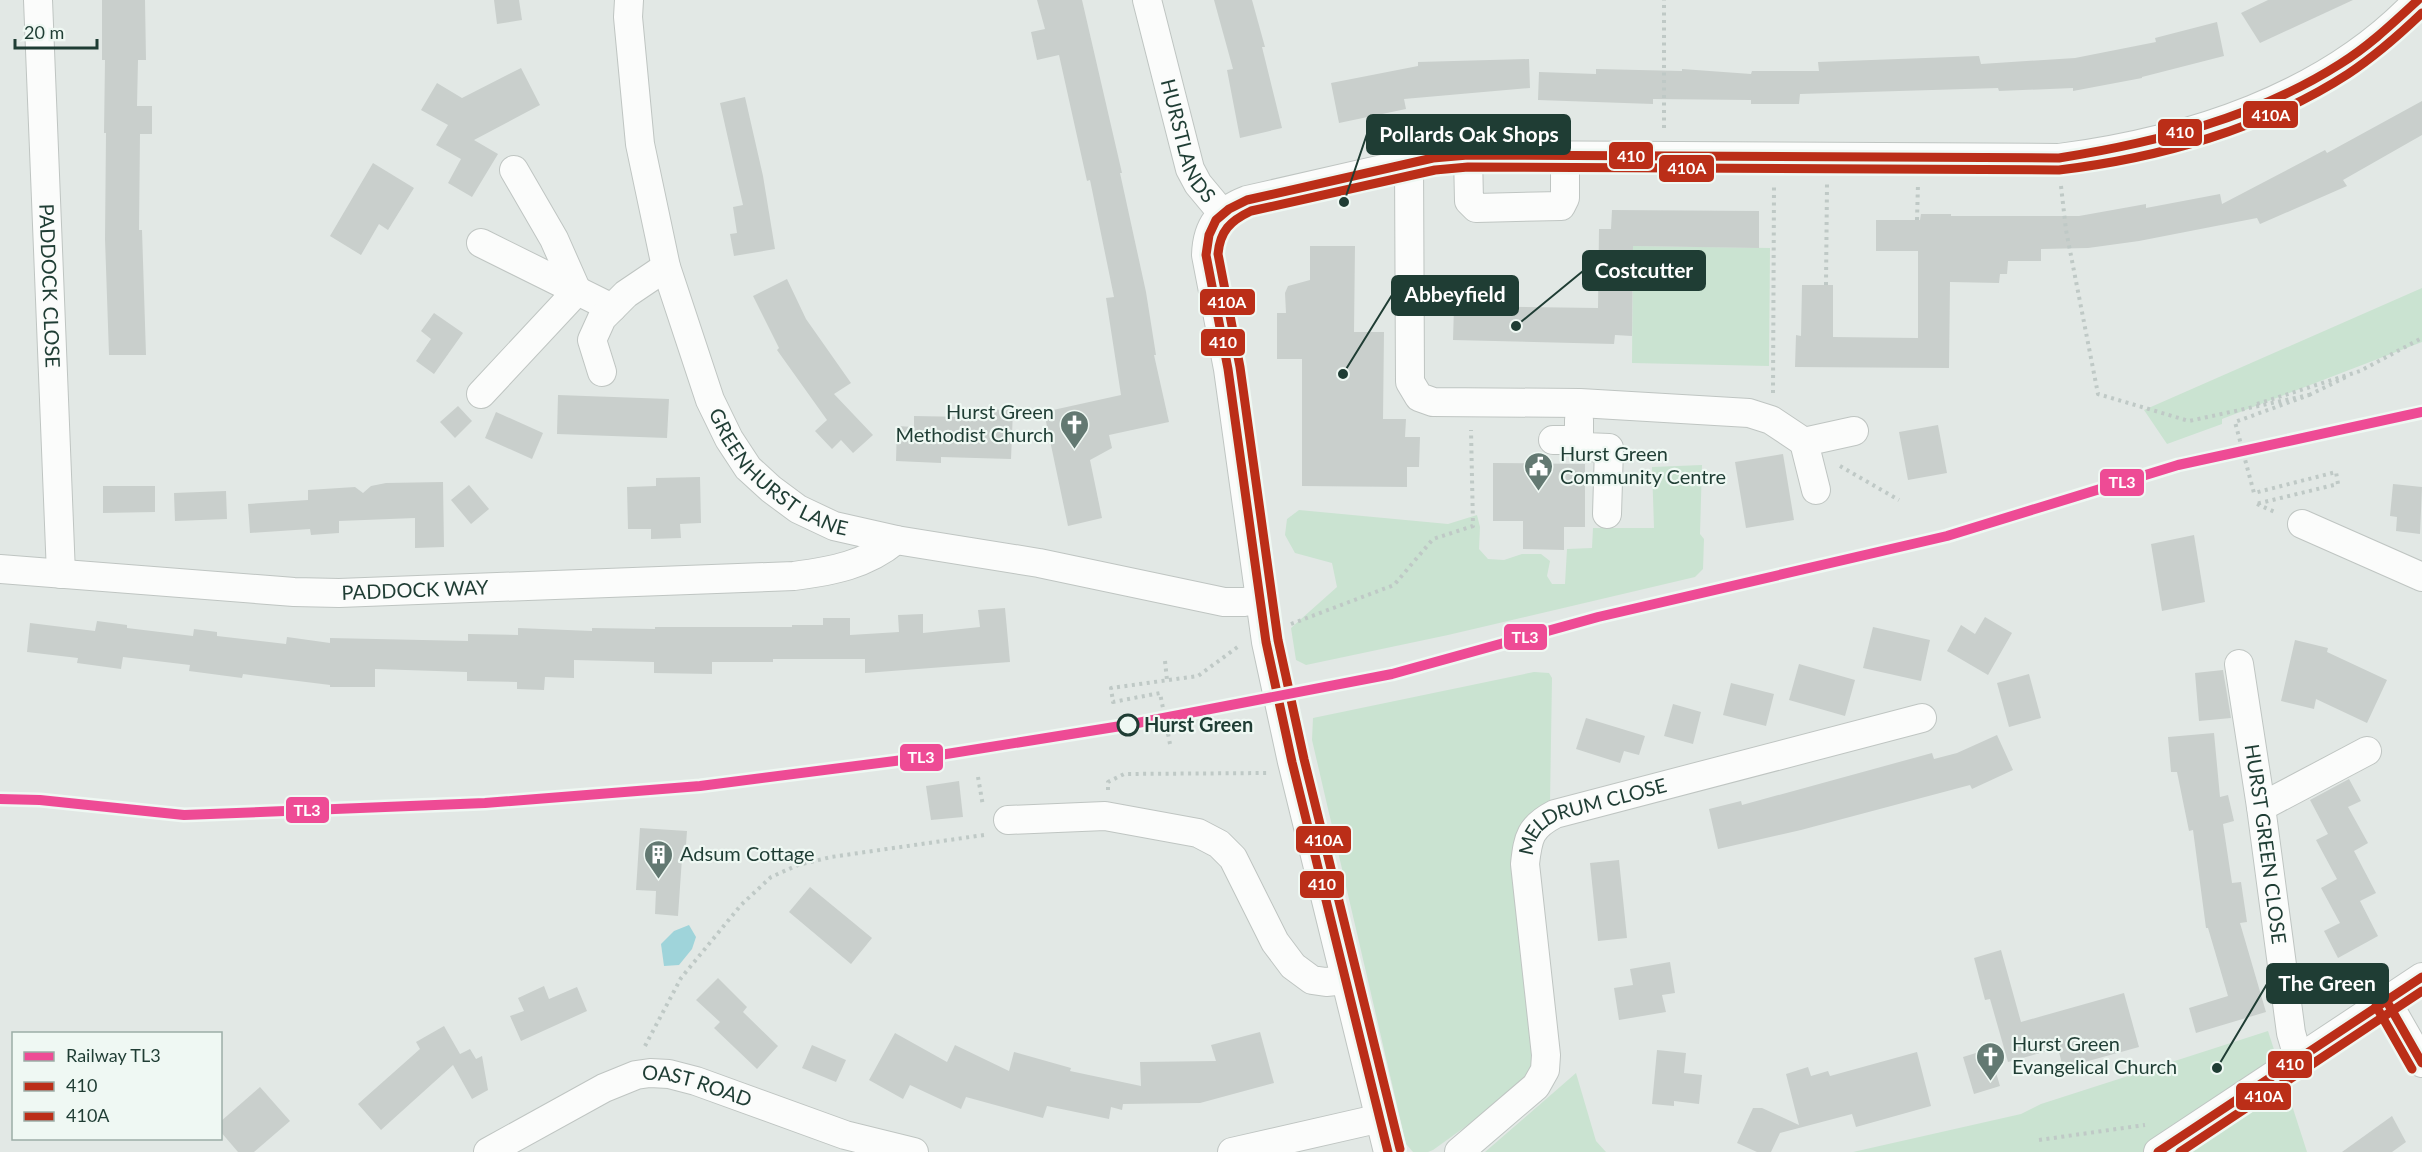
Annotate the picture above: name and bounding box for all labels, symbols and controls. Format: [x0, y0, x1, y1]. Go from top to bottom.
scale bar [15, 12, 98, 50]
text: 20 m [24, 21, 64, 43]
street label: HURSTLANDS [1157, 76, 1221, 207]
line badge: 410A [2242, 100, 2299, 129]
text: 410A [2252, 105, 2291, 124]
callout: Pollards Oak Shops [1367, 115, 1570, 154]
line badge: 410 [2157, 118, 2203, 147]
text: Pollards Oak Shops [1379, 121, 1559, 146]
text: 410 [2166, 122, 2194, 141]
line badge: 410 [1608, 141, 1654, 170]
text: 410 [1617, 146, 1645, 165]
line badge: 410A [1658, 154, 1715, 183]
text: 410A [1668, 158, 1707, 177]
street label: PADDOCK CLOSE [35, 203, 66, 368]
callout: Costcutter [1583, 251, 1705, 290]
text: Costcutter [1595, 257, 1693, 282]
callout: Abbeyfield [1392, 276, 1518, 315]
text: Abbeyfield [1403, 281, 1506, 306]
line badge: 410A [1199, 288, 1256, 316]
text: 410A [1208, 292, 1247, 311]
line badge: 410 [1200, 328, 1246, 357]
text: 410 [1209, 332, 1237, 351]
place label: Hurst Green Methodist Church [895, 399, 1054, 446]
street label: GREENHURST LANE [705, 404, 850, 540]
church icon: Hurst Green Methodist Church [1059, 408, 1091, 450]
place label: Hurst Green Community Centre [1560, 441, 1726, 488]
public building icon: Hurst Green Community Centre [1523, 450, 1555, 492]
line badge: TL3 [2099, 468, 2145, 497]
text: TL3 [2108, 472, 2136, 491]
street label: PADDOCK WAY [341, 574, 489, 604]
line badge: TL3 [1503, 623, 1548, 651]
text: TL3 [1511, 627, 1539, 646]
place label: Hurst Green [1144, 712, 1253, 736]
marker: Hurst Green [1117, 714, 1139, 736]
street label: HURST GREEN CLOSE [2240, 742, 2292, 945]
line badge: TL3 [899, 743, 944, 772]
text: TL3 [907, 747, 935, 766]
street label: MELDRUM CLOSE [1513, 772, 1669, 857]
line badge: TL3 [285, 796, 330, 824]
text: TL3 [293, 800, 321, 819]
line badge: 410A [1295, 825, 1352, 854]
text: 410A [1305, 830, 1344, 849]
building icon: Adsum Cottage [643, 838, 675, 880]
place label: Adsum Cottage [680, 841, 815, 865]
line badge: 410 [1299, 870, 1345, 899]
text: 410 [1308, 874, 1336, 893]
callout: The Green [2267, 964, 2388, 1003]
text: The Green [2278, 970, 2376, 995]
place label: Hurst Green Evangelical Church [2012, 1031, 2177, 1078]
legend [12, 1032, 222, 1140]
church icon: Hurst Green Evangelical Church [1975, 1040, 2007, 1082]
text: Railway TL3 [66, 1044, 161, 1066]
line badge: 410 [2267, 1050, 2313, 1079]
text: 410 [2276, 1054, 2304, 1073]
street label: OAST ROAD [642, 1060, 755, 1111]
text: 410 [66, 1074, 97, 1096]
line badge: 410A [2235, 1082, 2292, 1111]
text: 410A [2245, 1086, 2284, 1105]
text: 410A [66, 1104, 110, 1126]

